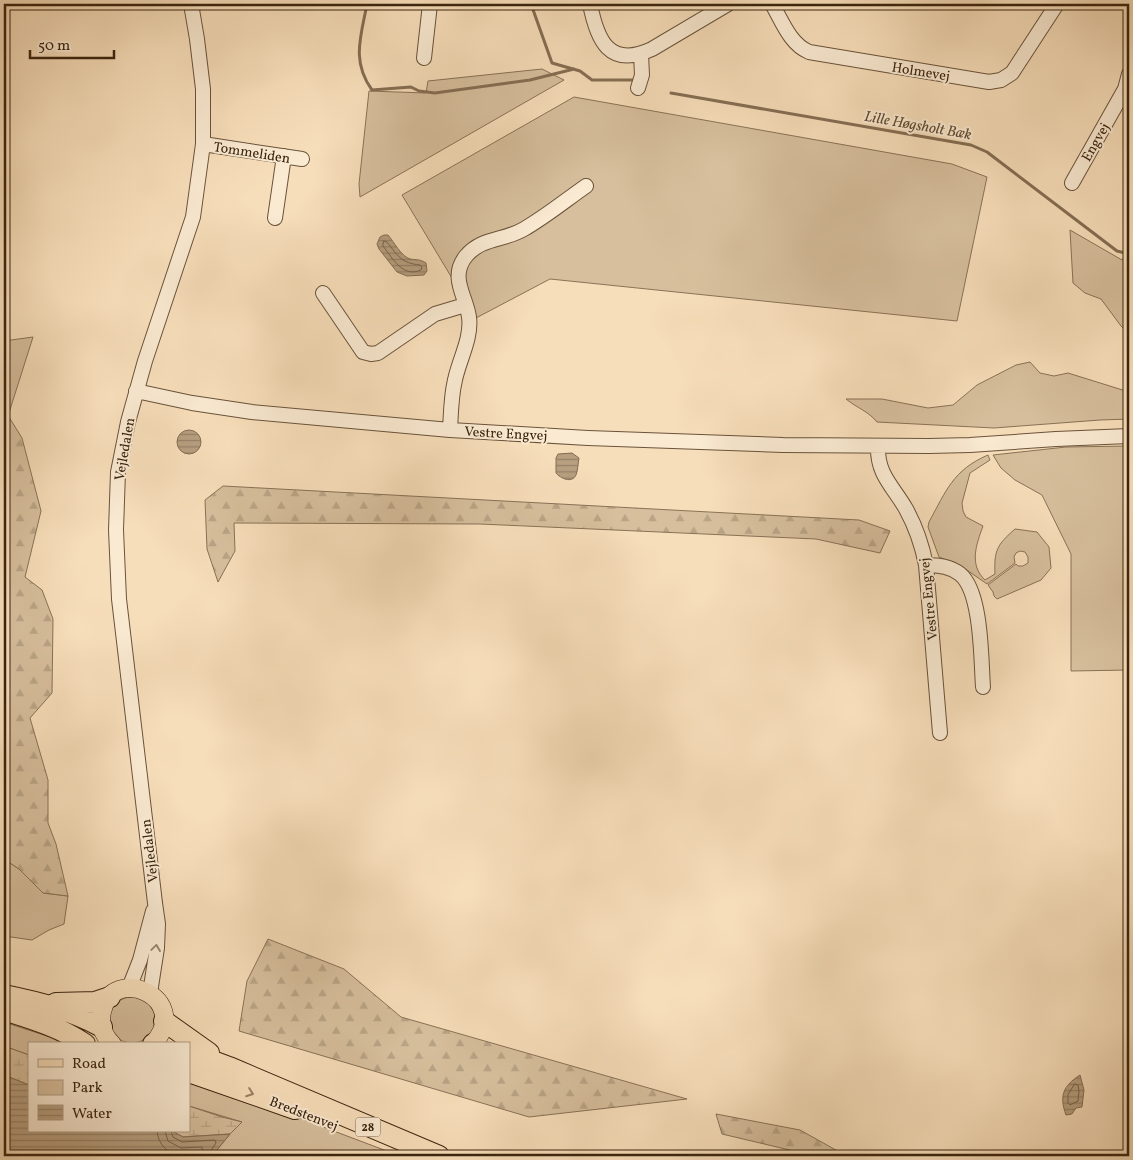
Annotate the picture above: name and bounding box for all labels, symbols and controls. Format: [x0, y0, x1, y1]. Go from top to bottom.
scale bar [30, 28, 114, 60]
text: 50 m [38, 36, 70, 57]
street label: Holmevej [890, 59, 951, 86]
water label: Lille Høgsholt Bæk [863, 107, 973, 146]
street label: Engvej [1078, 120, 1115, 166]
street label: Tommeliden [212, 138, 291, 169]
street label: Vejledalen [111, 416, 140, 482]
street label: Vestre Engvej [464, 423, 548, 446]
street label: Vestre Engvej [916, 557, 943, 641]
street label: Vejledalen [137, 818, 164, 884]
one-way arrow [150, 944, 161, 952]
legend [28, 1042, 190, 1132]
text: Road [72, 1054, 106, 1075]
text: Park [72, 1078, 103, 1099]
one-way arrow [246, 1087, 254, 1097]
street label: Bredstenvej [266, 1093, 341, 1136]
text: Water [72, 1104, 112, 1125]
road number: 28 [356, 1118, 380, 1136]

